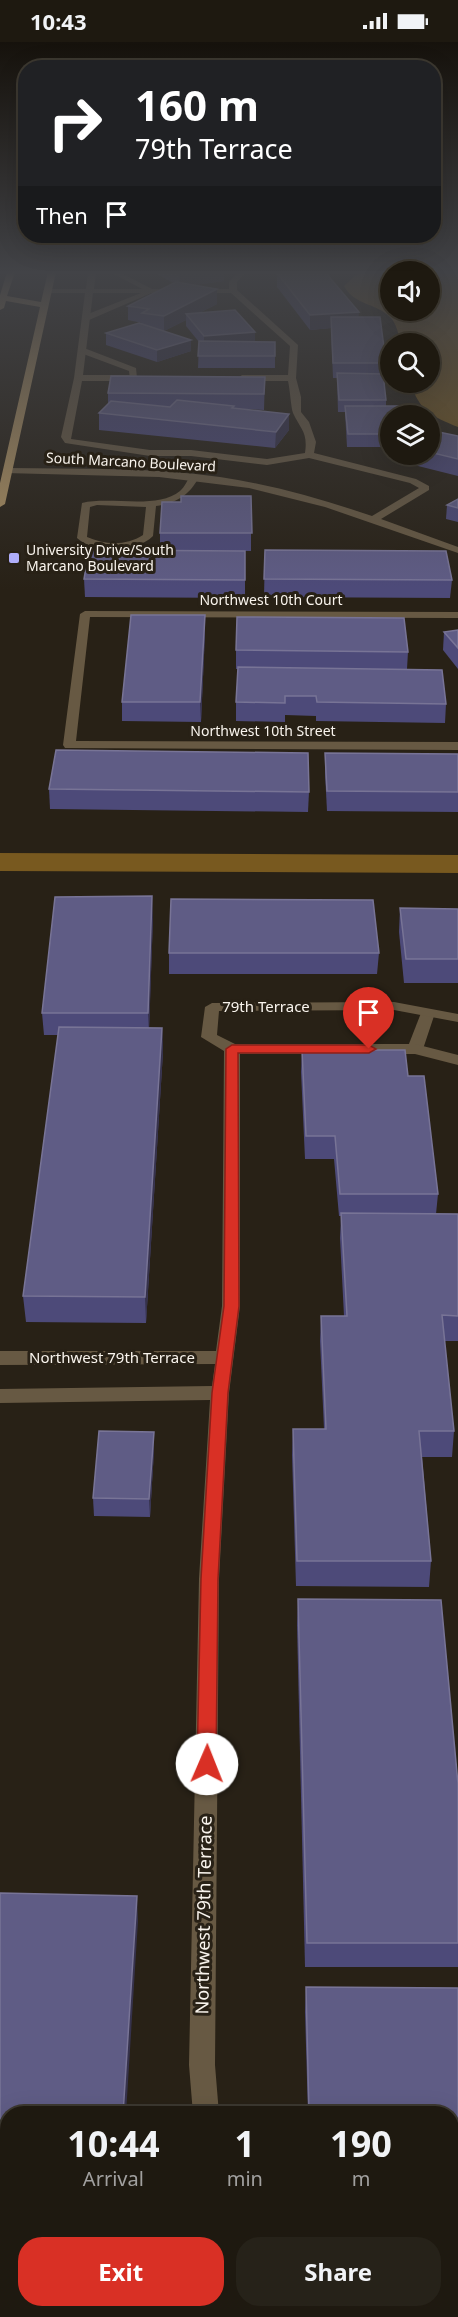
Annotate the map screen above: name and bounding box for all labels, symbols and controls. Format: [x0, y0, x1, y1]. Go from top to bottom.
text: 10:43 [30, 6, 87, 36]
text: 160 m [135, 76, 259, 133]
icon: right [36, 84, 114, 162]
text: 79th Terrace [135, 130, 293, 167]
icon: arrive [100, 198, 133, 231]
text: Then [36, 200, 88, 230]
map controls [380, 261, 440, 465]
button: sound [380, 261, 440, 321]
button: search [380, 333, 440, 393]
button: layers [380, 405, 440, 465]
street label: South Marcano Boulevard [46, 448, 216, 475]
place label: University Drive/South Marcano Boulevard [26, 540, 174, 575]
marker: University Drive/South Marcano Boulevard [7, 551, 21, 565]
street label: Northwest 10th Court [199, 590, 343, 609]
street label: Northwest 10th Street [190, 721, 336, 740]
pin [343, 987, 394, 1049]
street label: 79th Terrace [222, 996, 310, 1016]
icon: arrive [352, 996, 385, 1029]
street label: Northwest 79th Terrace [29, 1347, 195, 1367]
position arrow [175, 1732, 239, 1796]
street label: Northwest 79th Terrace [189, 1815, 217, 2015]
text: 10:44 [67, 2119, 160, 2168]
text: 1 [235, 2119, 255, 2168]
text: 190 [330, 2119, 392, 2168]
text: Arrival [83, 2165, 144, 2192]
text: min [227, 2165, 263, 2192]
text: m [352, 2165, 370, 2192]
button: Exit [18, 2237, 224, 2306]
button: Share [236, 2237, 441, 2306]

